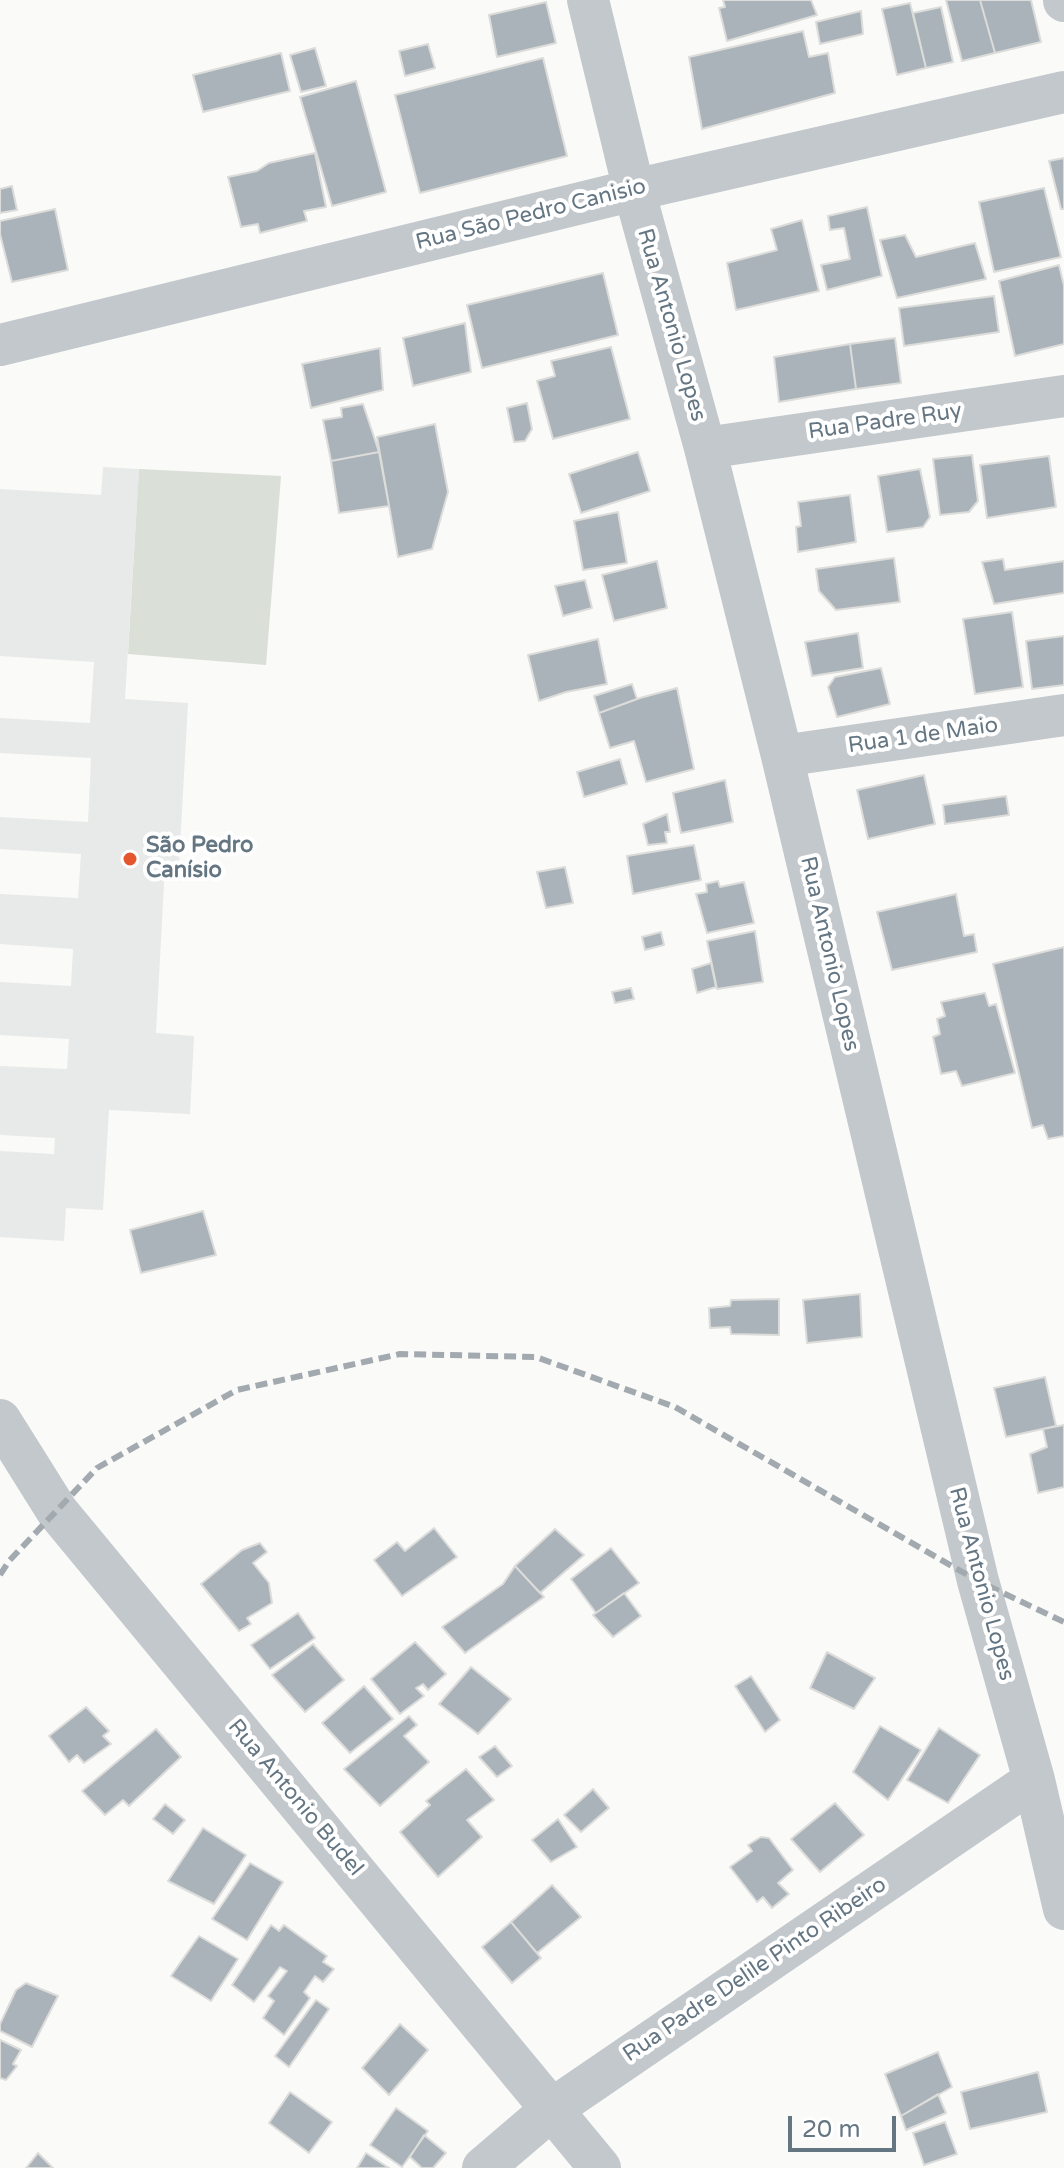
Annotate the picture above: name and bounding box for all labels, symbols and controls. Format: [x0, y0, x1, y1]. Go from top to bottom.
street label: Rua São Pedro Canisio [413, 174, 649, 256]
street label: Rua Antonio Lopes [631, 226, 711, 424]
street label: Rua Padre Ruy [807, 398, 963, 446]
street label: Rua 1 de Maio [846, 712, 1000, 760]
place label: São Pedro Canísio [146, 833, 253, 884]
marker: São Pedro Canísio [121, 850, 139, 868]
street label: Rua Antonio Lopes [794, 854, 864, 1054]
street label: Rua Antonio Lopes [942, 1484, 1020, 1684]
street label: Rua Antonio Budel [222, 1714, 368, 1882]
street label: Rua Padre Delile Pinto Ribeiro [618, 1872, 892, 2068]
scale bar [792, 2100, 900, 2150]
text: 20 m [802, 2115, 860, 2144]

